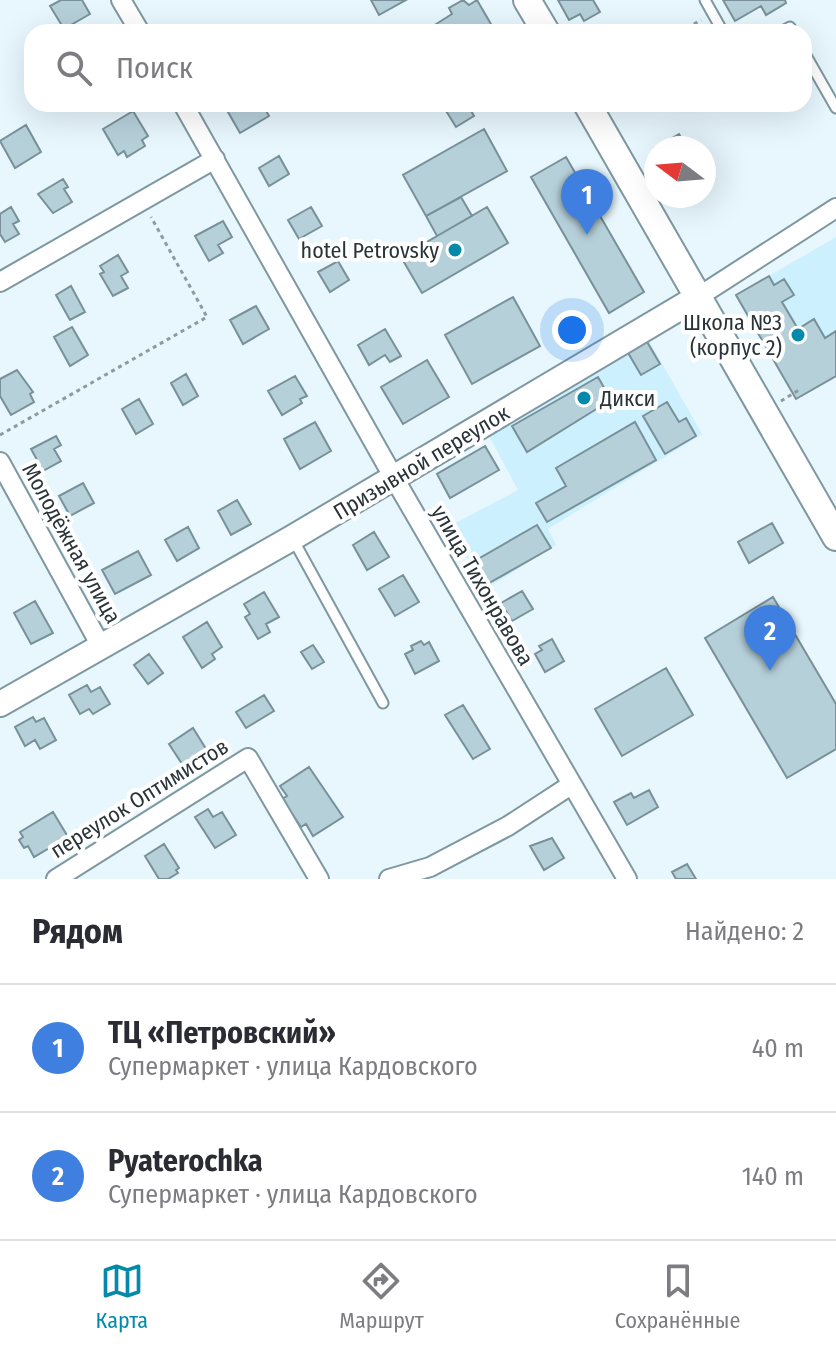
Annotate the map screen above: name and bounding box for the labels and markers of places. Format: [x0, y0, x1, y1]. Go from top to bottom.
pin: 1 [561, 169, 613, 235]
place label: hotel Petrovsky [301, 237, 439, 264]
marker: hotel Petrovsky [446, 241, 464, 259]
place label: Школа №3 (корпус 2) [683, 309, 782, 361]
marker: Школа №3 (корпус 2) [789, 326, 807, 344]
place label: Дикси [599, 385, 655, 412]
marker: Дикси [575, 389, 593, 407]
pin: 2 [744, 605, 796, 671]

